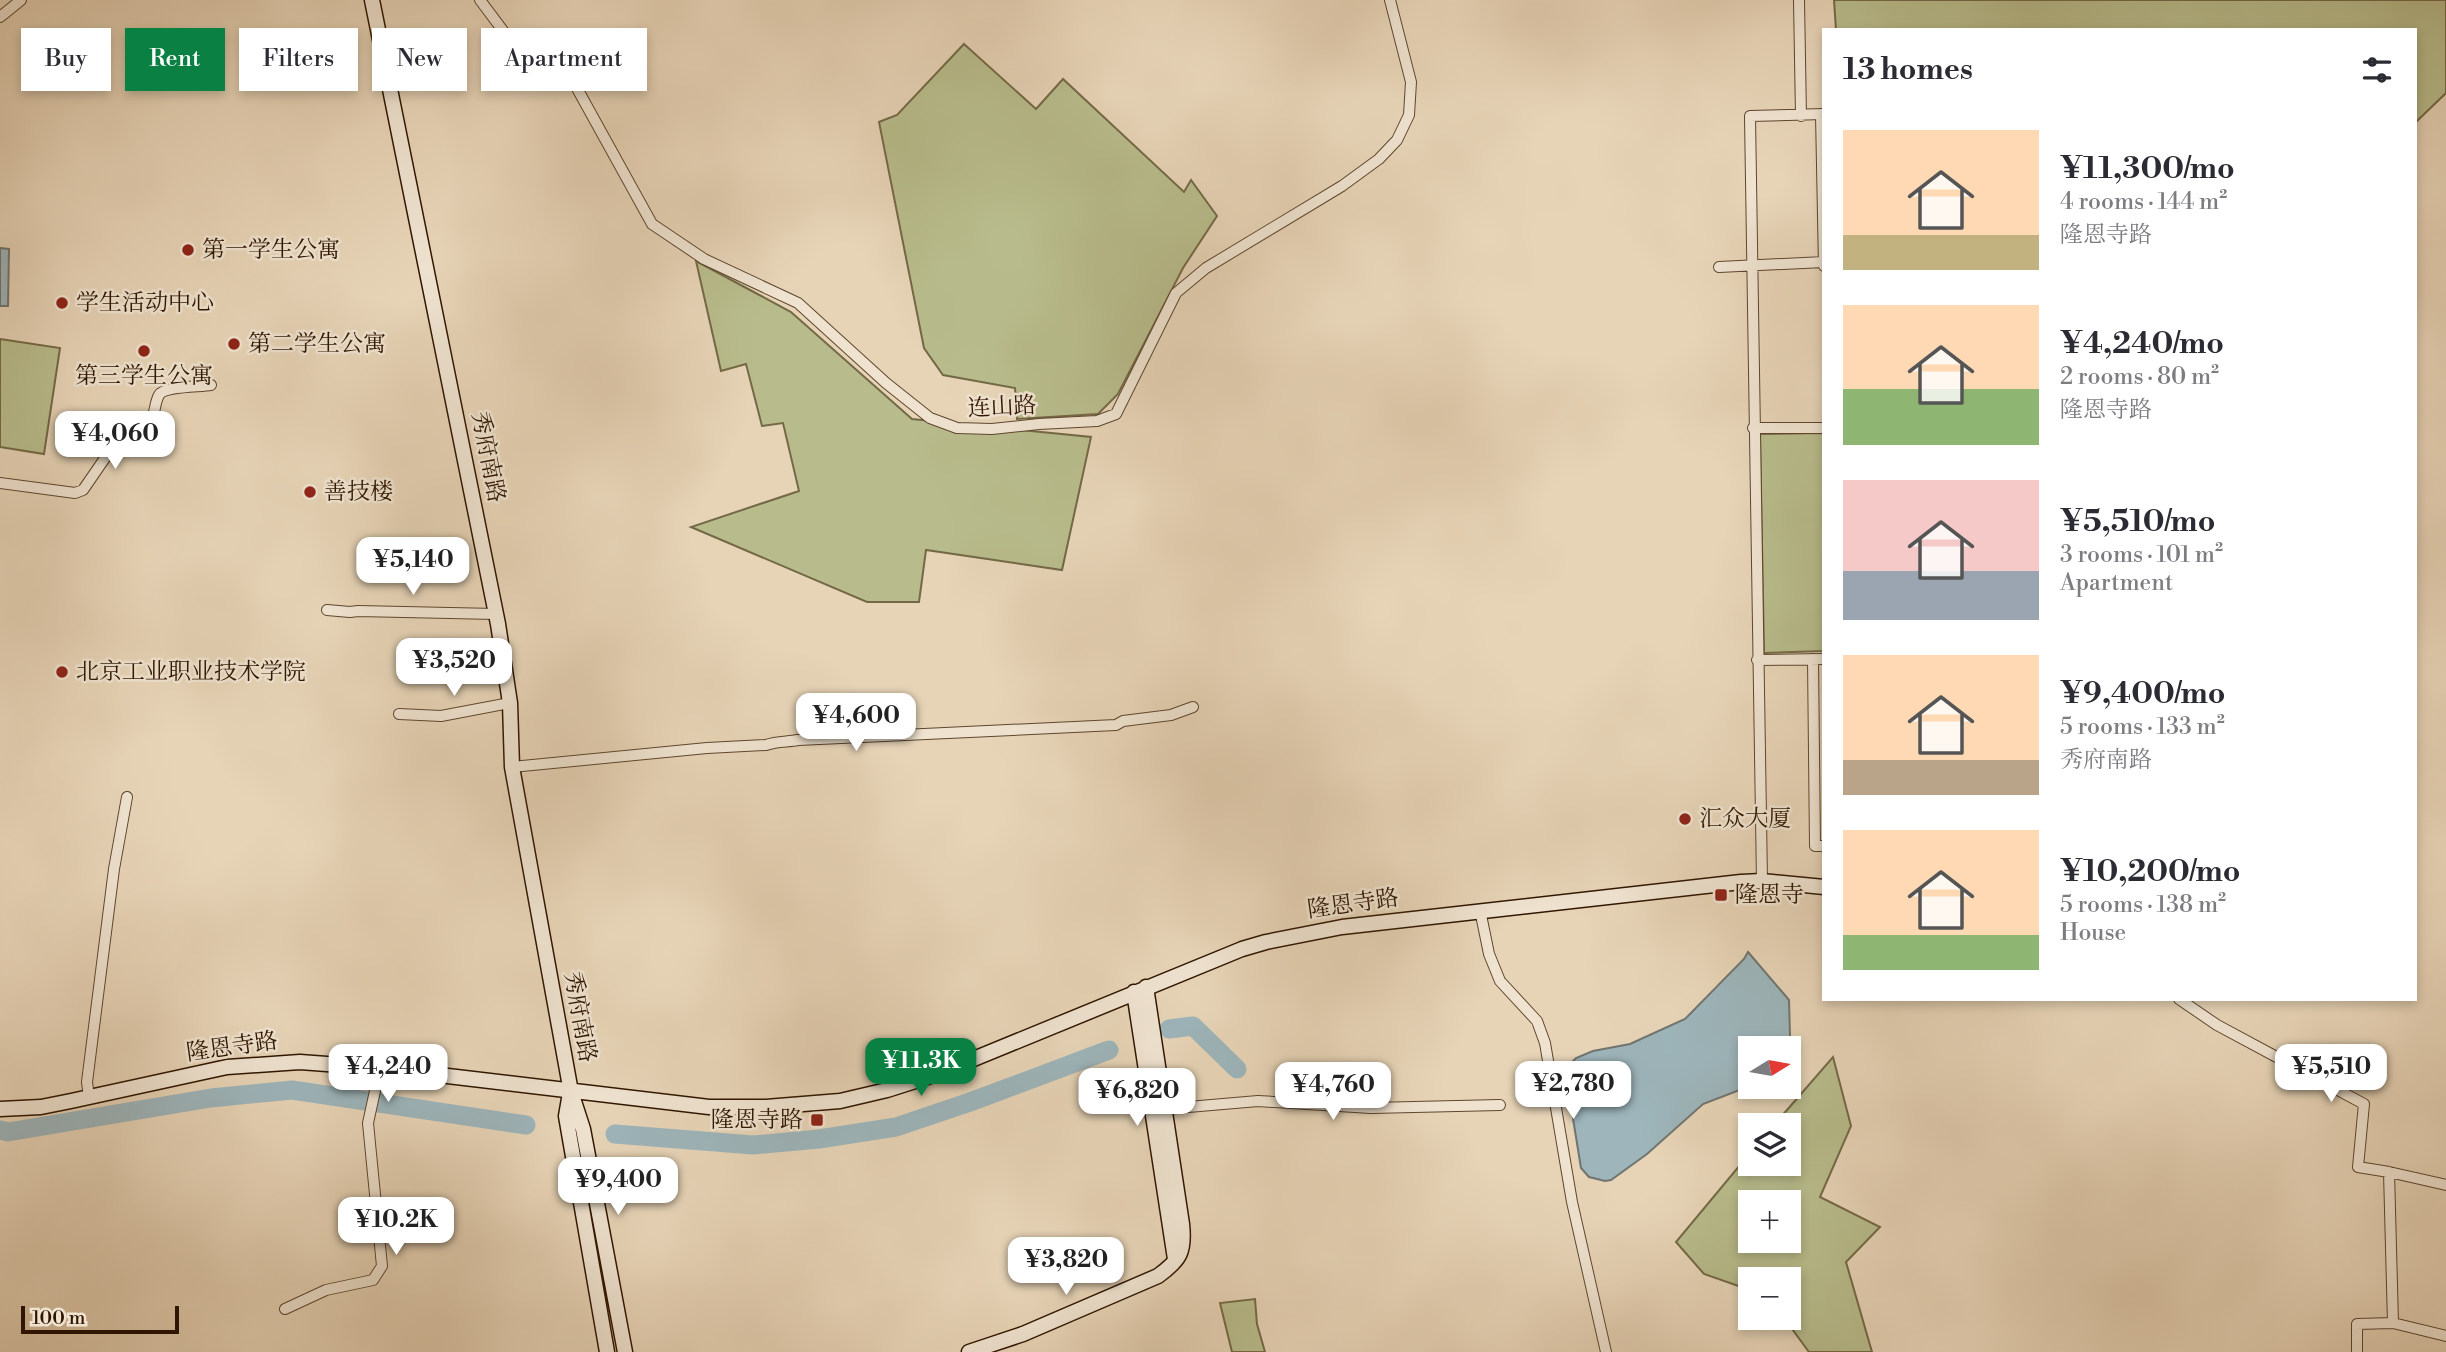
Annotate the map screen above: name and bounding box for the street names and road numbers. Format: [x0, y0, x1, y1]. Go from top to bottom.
street label: 连山路 [967, 391, 1037, 423]
street label: 秀府南路 [465, 409, 511, 505]
street label: 隆恩寺路 [1305, 884, 1401, 924]
street label: 秀府南路 [558, 969, 602, 1065]
street label: 隆恩寺路 [184, 1027, 280, 1067]

